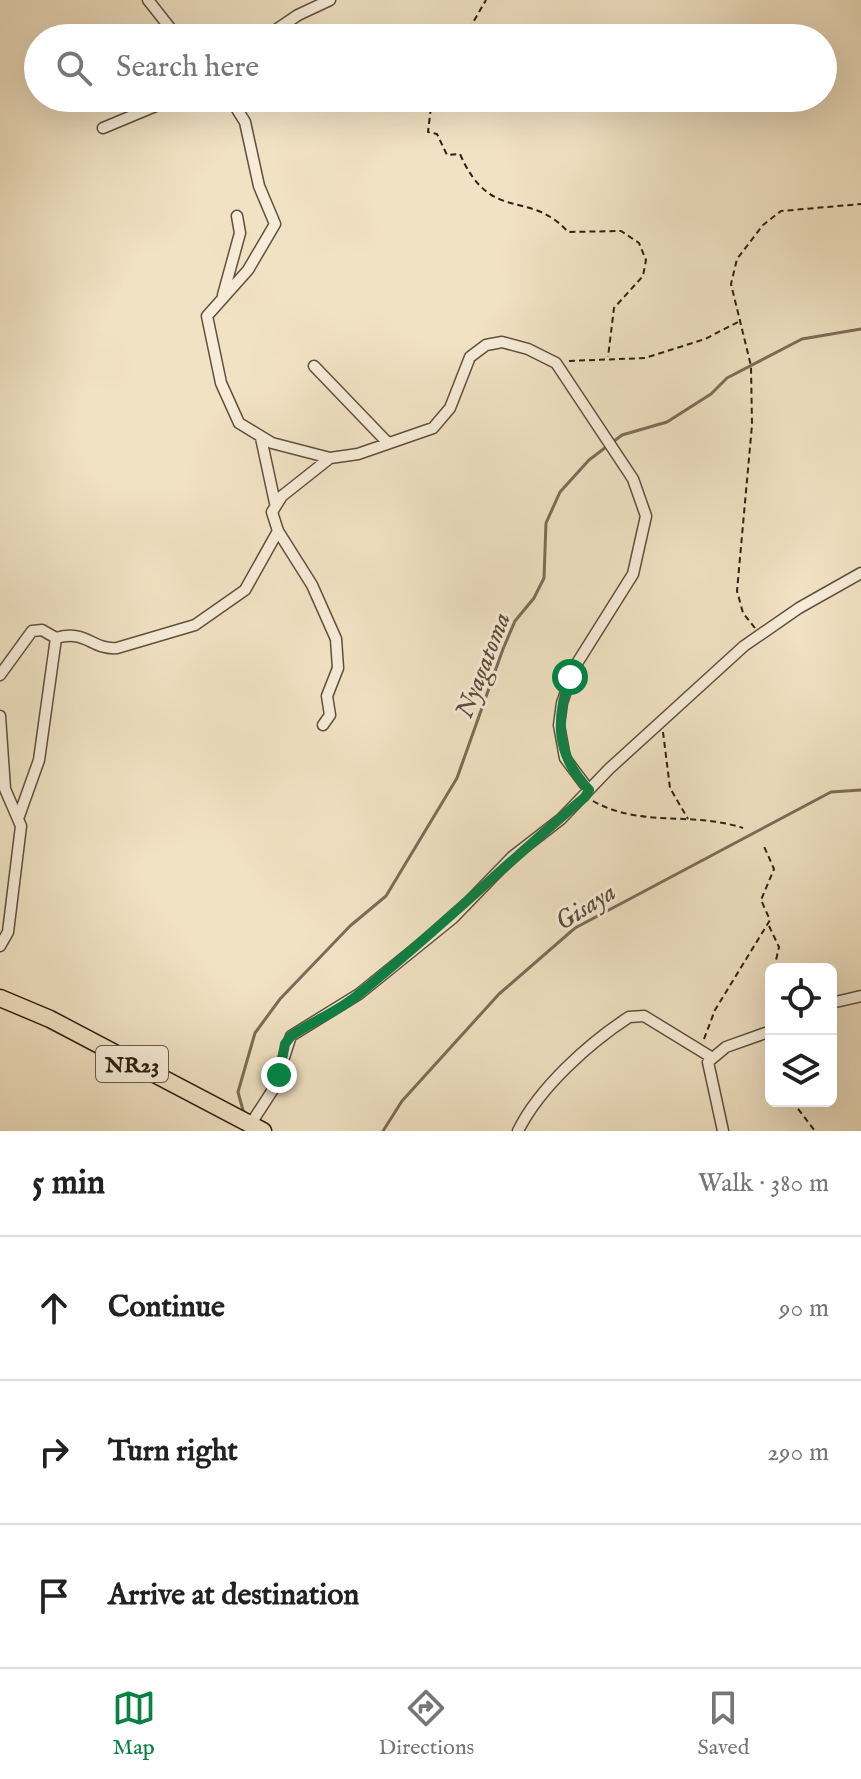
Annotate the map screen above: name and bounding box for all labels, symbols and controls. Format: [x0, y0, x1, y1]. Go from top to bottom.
search box [24, 24, 837, 112]
icon: search [52, 46, 96, 90]
text: Search here [116, 49, 259, 87]
water label: Nyagatoma [448, 608, 520, 724]
route start [552, 659, 588, 695]
water label: Gisaya [549, 876, 622, 939]
map controls [765, 963, 837, 1107]
button: locate [765, 963, 837, 1035]
button: layers [765, 1035, 837, 1107]
road number: NR23 [96, 1046, 168, 1082]
route end [261, 1057, 297, 1093]
text: 5 min [32, 1162, 105, 1205]
text: Walk · 380 m [698, 1167, 829, 1200]
icon: ahead [32, 1286, 76, 1330]
text: Continue [108, 1289, 225, 1327]
text: 90 m [779, 1292, 829, 1325]
icon: right [32, 1430, 76, 1474]
text: Turn right [108, 1433, 238, 1471]
text: 290 m [767, 1436, 829, 1469]
icon: arrive [32, 1574, 76, 1618]
text: Arrive at destination [108, 1577, 359, 1615]
tab: Map [112, 1686, 156, 1762]
tab: Directions [379, 1686, 474, 1762]
tab: Saved [697, 1686, 749, 1762]

